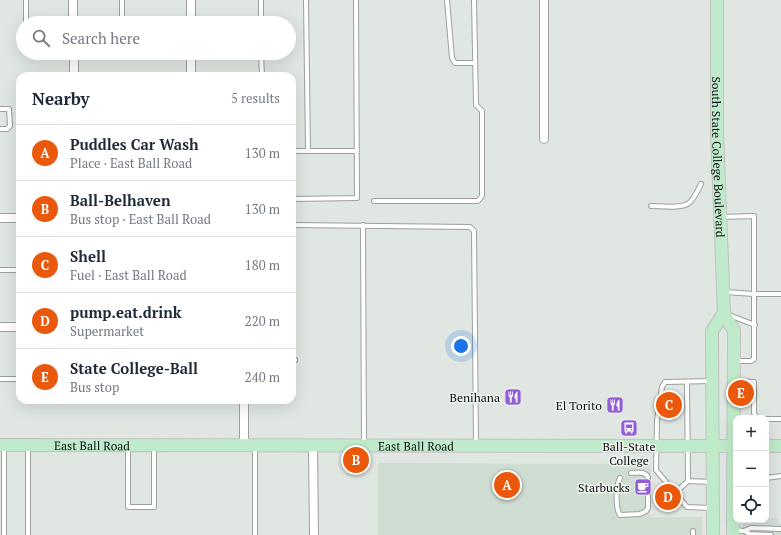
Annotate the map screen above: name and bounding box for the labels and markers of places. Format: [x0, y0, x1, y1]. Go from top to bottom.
pin: E [728, 378, 754, 408]
restaurant icon: Benihana [503, 387, 523, 407]
place label: Benihana [450, 390, 500, 405]
pin: C [656, 390, 682, 420]
restaurant icon: El Torito [605, 395, 625, 415]
place label: El Torito [556, 398, 602, 413]
bus stop icon: Ball-State College [619, 418, 639, 438]
place label: Ball-State College [602, 439, 656, 468]
pin: B [343, 445, 369, 475]
pin: A [494, 470, 520, 500]
cafe icon: Starbucks [633, 477, 653, 497]
place label: Starbucks [578, 480, 630, 495]
pin: D [655, 482, 681, 512]

